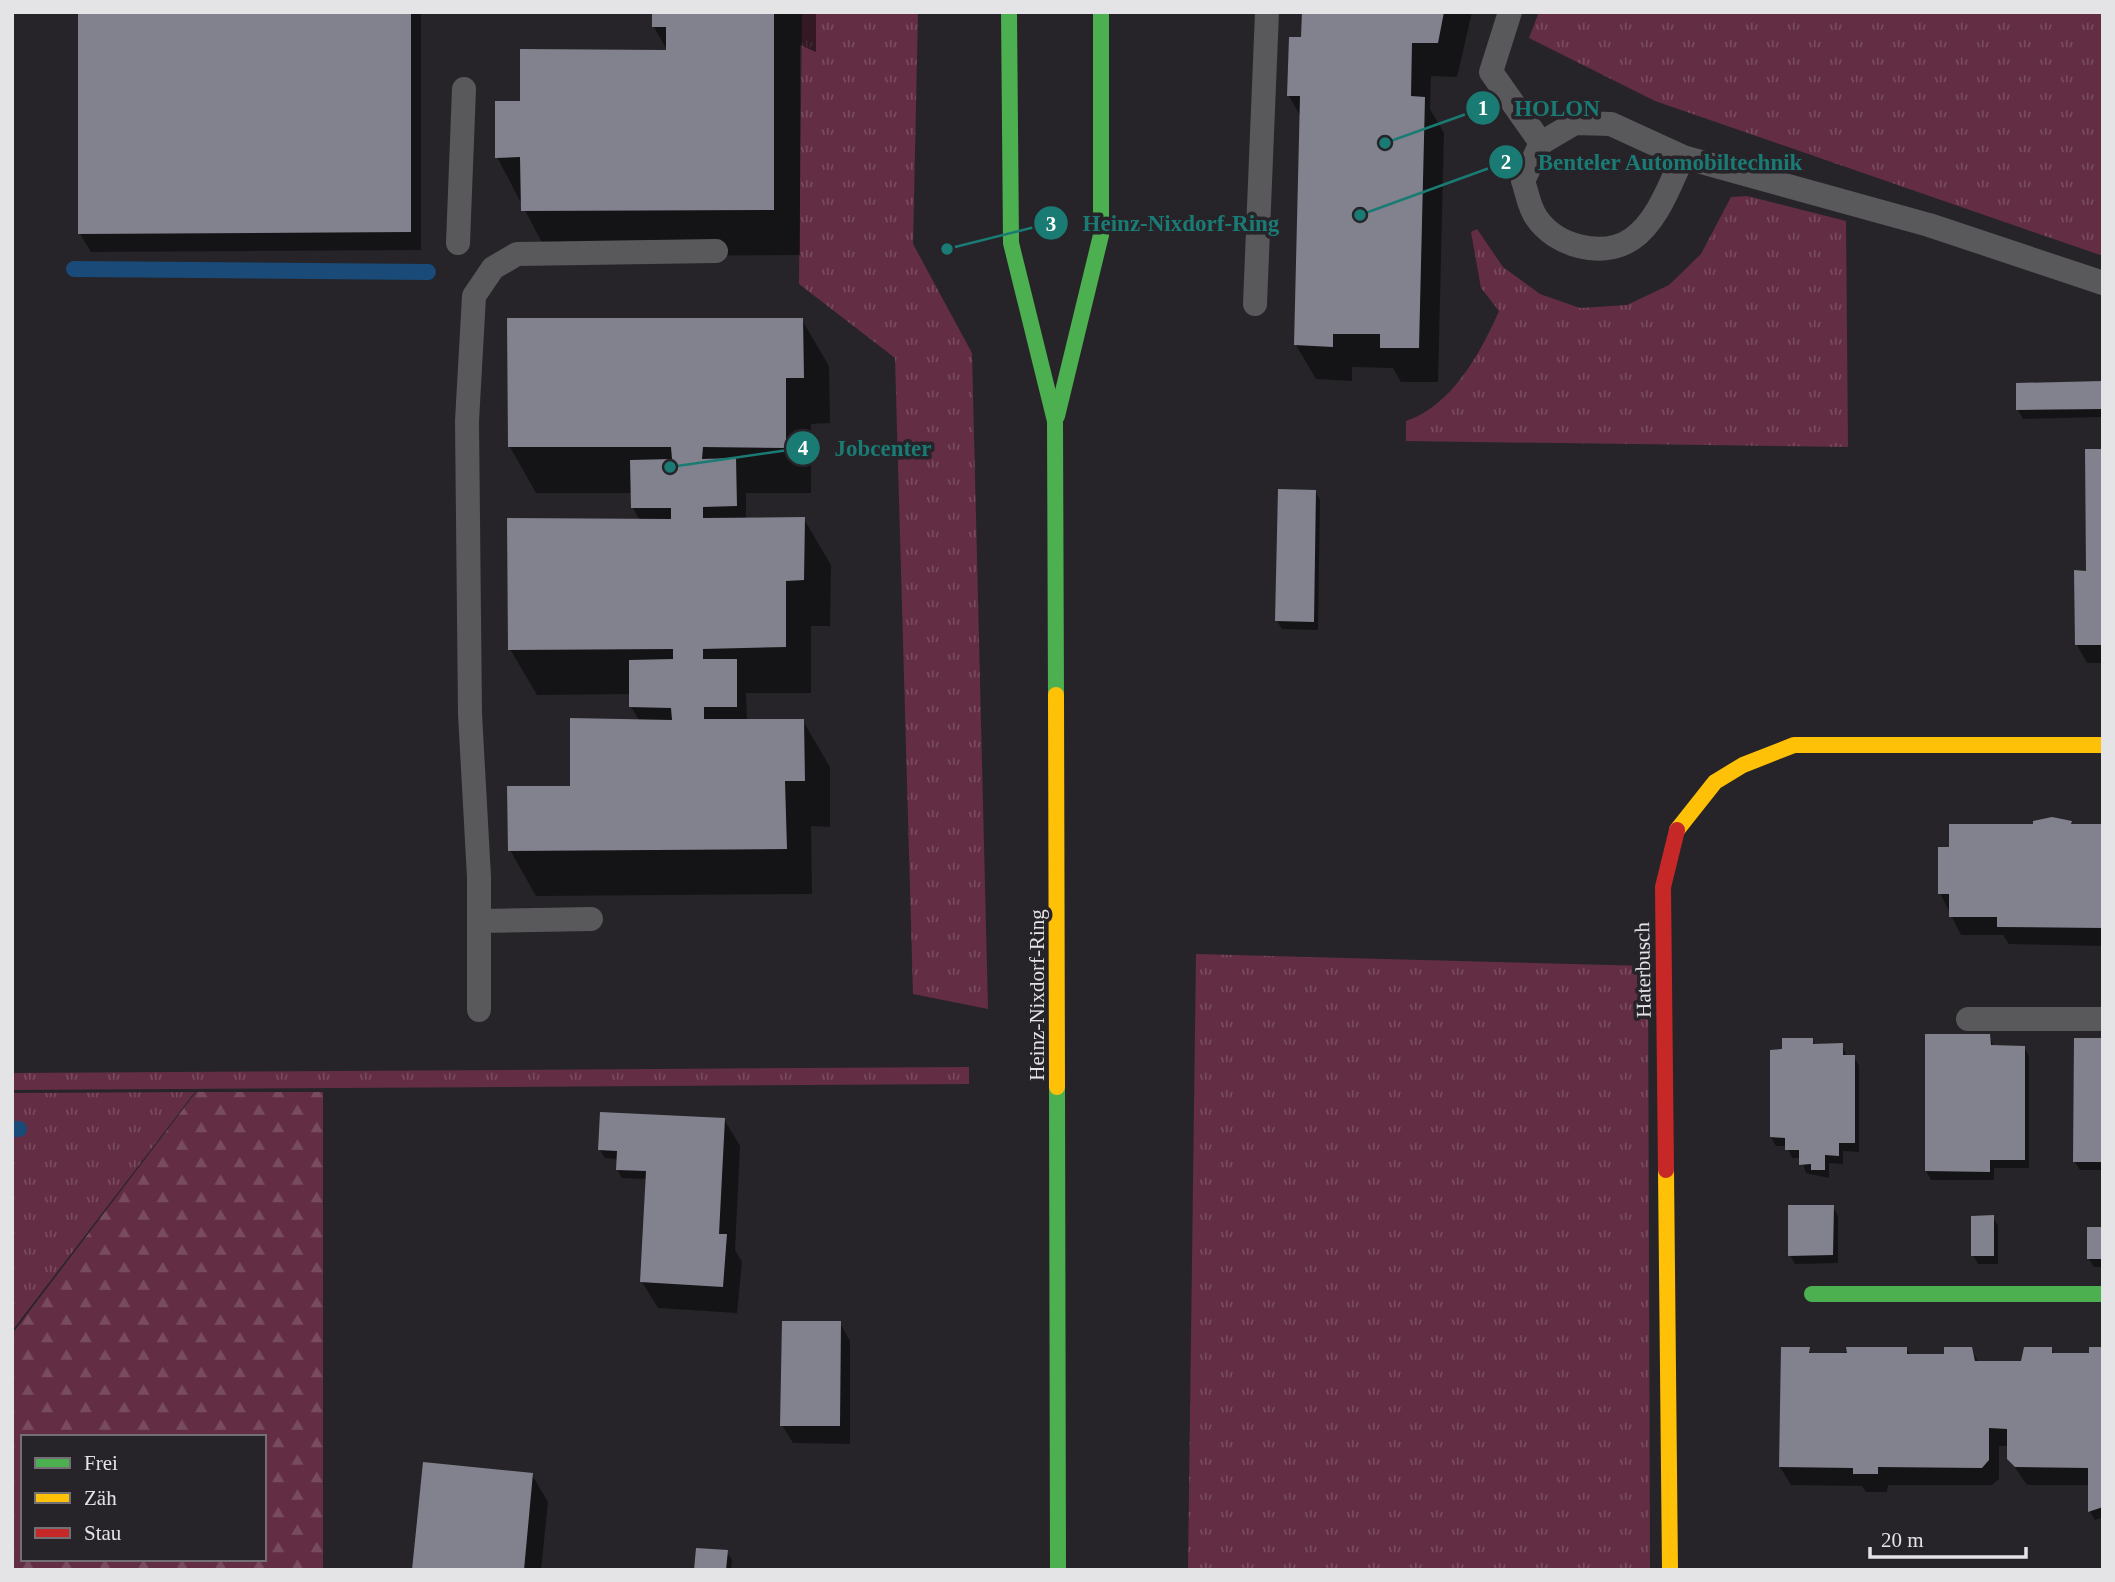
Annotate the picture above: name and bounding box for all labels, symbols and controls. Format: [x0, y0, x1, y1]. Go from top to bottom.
callout: HOLON [1465, 86, 1614, 130]
text: 1 [1478, 96, 1488, 120]
text: HOLON [1514, 96, 1600, 121]
callout: Benteler Automobiltechnik [1488, 140, 1818, 184]
text: 2 [1501, 150, 1511, 174]
text: Benteler Automobiltechnik [1538, 150, 1803, 175]
callout: Heinz-Nixdorf-Ring [1034, 201, 1293, 245]
text: Heinz-Nixdorf-Ring [1083, 211, 1280, 236]
text: 3 [1046, 212, 1056, 236]
callout: Jobcenter [786, 426, 946, 470]
text: 4 [798, 436, 809, 460]
text: Jobcenter [834, 436, 932, 461]
street label: Heinz-Nixdorf-Ring [1025, 909, 1049, 1081]
street label: Haterbusch [1630, 921, 1656, 1018]
legend [21, 1435, 266, 1561]
text: Frei [84, 1451, 118, 1475]
text: Zäh [84, 1486, 117, 1510]
scale bar [1870, 1516, 2026, 1560]
text: Stau [84, 1521, 122, 1545]
text: 20 m [1881, 1528, 1924, 1552]

